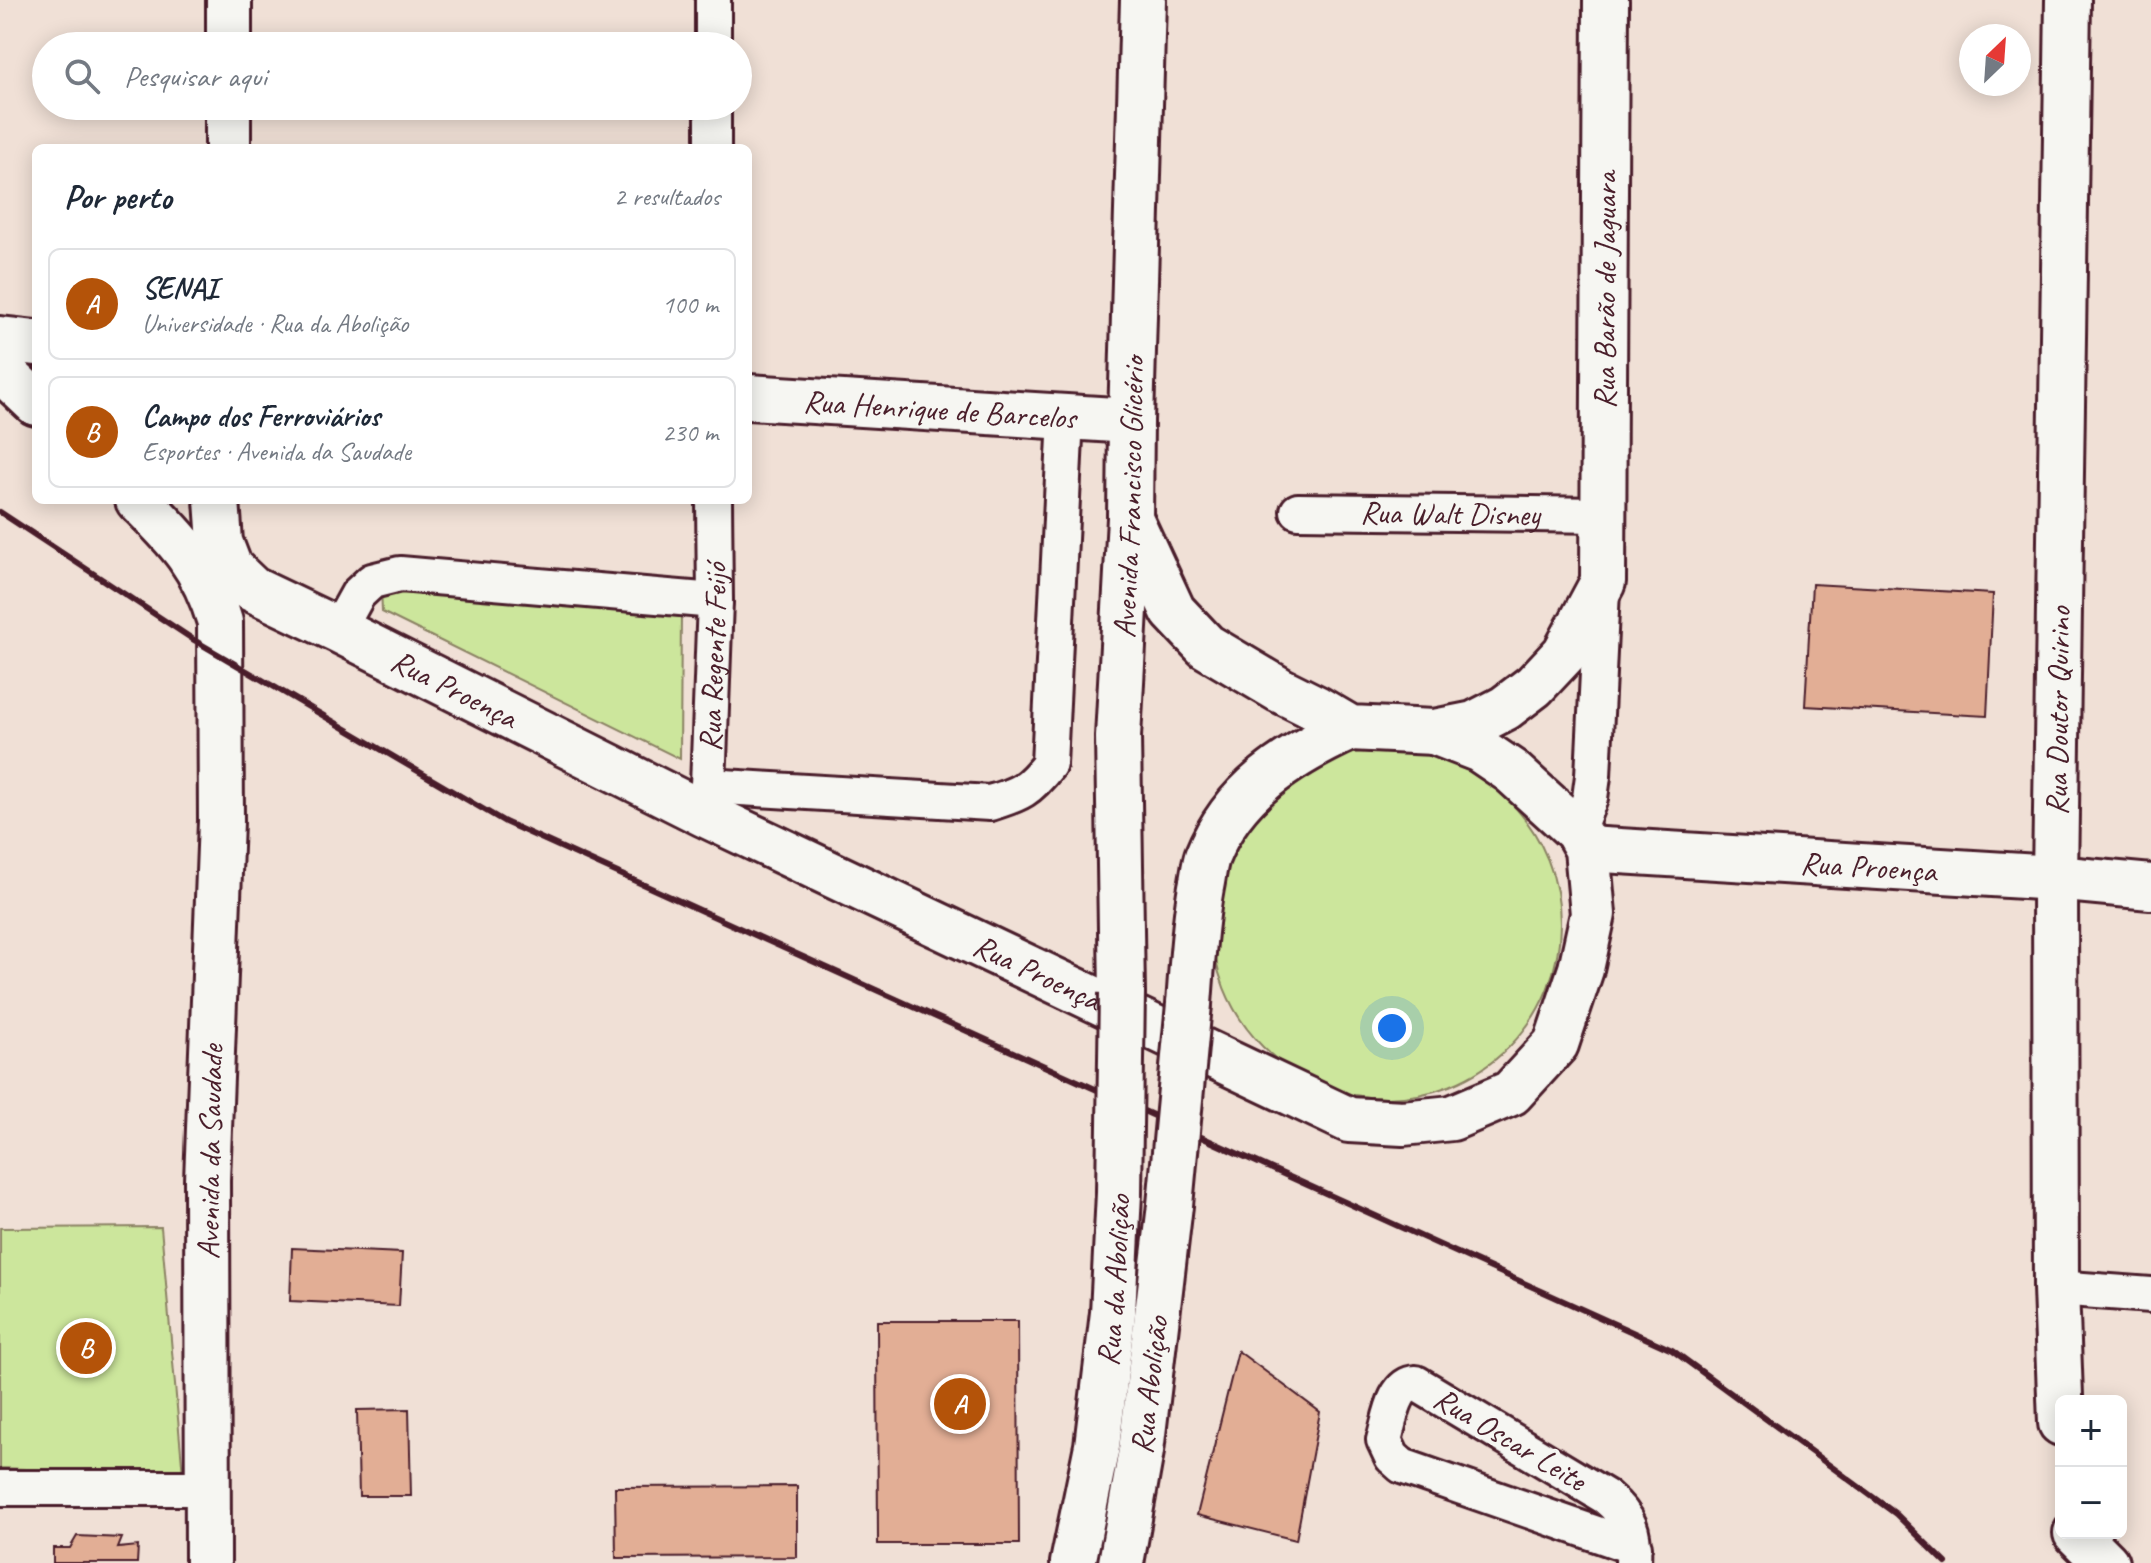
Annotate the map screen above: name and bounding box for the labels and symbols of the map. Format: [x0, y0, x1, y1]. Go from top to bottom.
north arrow [1959, 24, 2031, 96]
street label: Rua Barão de Jaguara [1583, 169, 1626, 409]
street label: Avenida Francisco Glicério [1103, 352, 1153, 639]
street label: Rua Henrique de Barcelos [802, 380, 1079, 438]
street label: Rua Walt Disney [1360, 491, 1542, 535]
street label: Rua Regente Feijó [689, 558, 736, 752]
street label: Rua Doutor Quirino [2035, 605, 2080, 816]
street label: Rua Proença [384, 640, 526, 738]
street label: Rua Proença [1799, 842, 1940, 891]
street label: Rua Proença [967, 924, 1109, 1021]
your location [1372, 1008, 1412, 1048]
street label: Avenida da Saudade [188, 1042, 232, 1260]
street label: Rua da Abolição [1086, 1192, 1139, 1368]
street label: Rua Abolição [1120, 1313, 1177, 1456]
pin: B [60, 1318, 112, 1378]
pin: A [934, 1374, 986, 1434]
street label: Rua Oscar Leite [1426, 1378, 1596, 1502]

